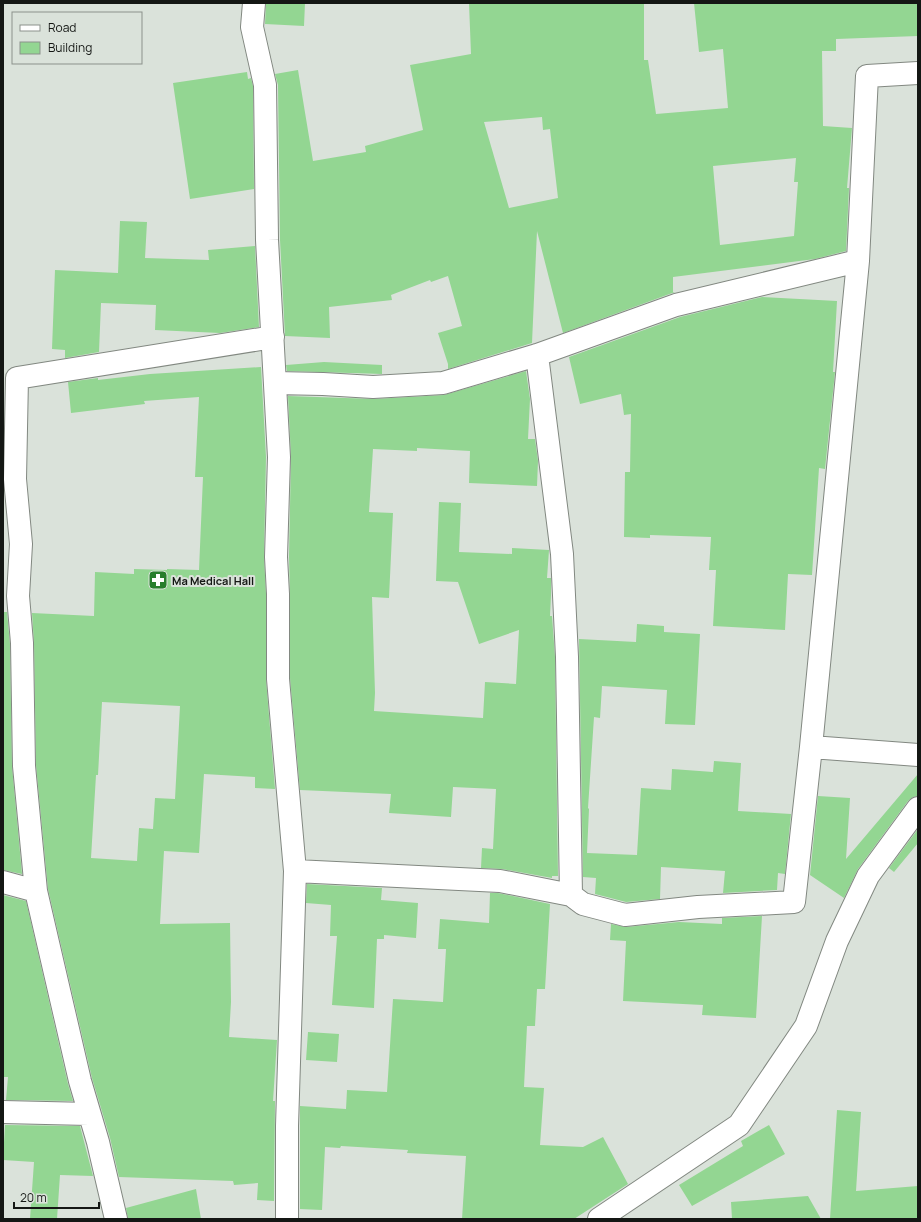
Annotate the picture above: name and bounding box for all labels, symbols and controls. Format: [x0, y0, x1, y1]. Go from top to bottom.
legend [12, 12, 142, 64]
text: Road [48, 19, 76, 36]
text: Building [48, 39, 92, 56]
pharmacy icon: Ma Medical Hall [147, 569, 169, 591]
place label: Ma Medical Hall [172, 573, 254, 588]
scale bar [14, 1184, 99, 1210]
text: 20 m [20, 1189, 47, 1206]

